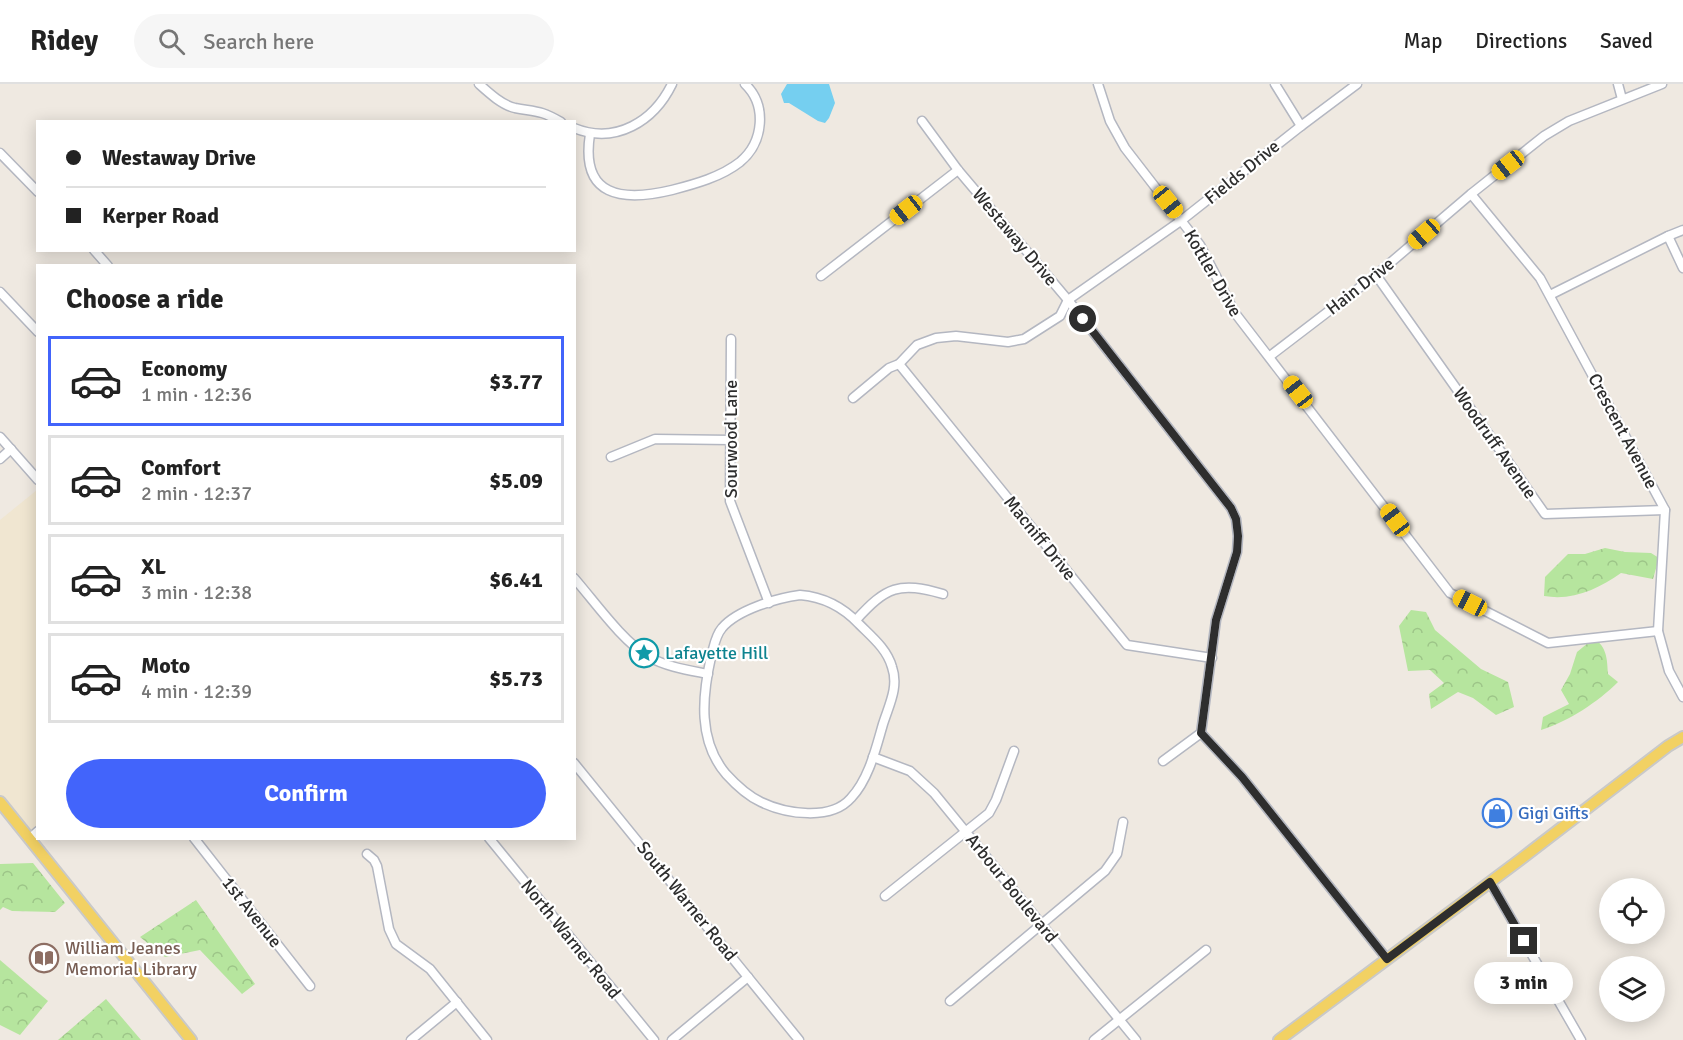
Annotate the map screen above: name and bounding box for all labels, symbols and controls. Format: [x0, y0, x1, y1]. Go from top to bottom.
search box [134, 14, 554, 68]
text: Ridey [30, 24, 98, 58]
icon: search [155, 25, 188, 58]
text: Search here [203, 28, 314, 55]
text: Map [1404, 28, 1442, 54]
text: Directions [1475, 28, 1567, 54]
text: Saved [1600, 28, 1653, 54]
street label: Fields Drive [1200, 135, 1284, 209]
text: Westaway Drive [102, 144, 256, 171]
car [1488, 147, 1528, 183]
car [1150, 182, 1186, 222]
street label: Westaway Drive [968, 184, 1062, 290]
car [886, 192, 926, 228]
text: Kerper Road [102, 202, 219, 229]
car [1405, 215, 1443, 253]
street label: Kottler Drive [1179, 225, 1247, 321]
street label: Hain Drive [1322, 253, 1398, 319]
text: Choose a ride [66, 283, 224, 316]
route start [1069, 305, 1096, 332]
icon: car [69, 354, 123, 408]
text: Economy [141, 355, 227, 382]
text: $3.77 [489, 368, 543, 395]
street label: Crescent Avenue [1583, 369, 1663, 493]
car [1280, 372, 1316, 412]
street label: Sourwood Lane [720, 380, 742, 498]
text: 1 min · 12:36 [141, 382, 252, 407]
street label: Woodruff Avenue [1448, 383, 1542, 503]
icon: car [69, 453, 123, 507]
text: Comfort [141, 454, 221, 481]
text: $5.09 [489, 467, 543, 494]
text: 2 min · 12:37 [141, 481, 252, 506]
street label: Macniff Drive [999, 491, 1081, 585]
car [1377, 500, 1413, 540]
icon: car [69, 552, 123, 606]
text: XL [141, 553, 166, 580]
text: $6.41 [489, 566, 543, 593]
text: 3 min · 12:38 [141, 580, 252, 605]
car [1450, 587, 1490, 619]
place icon: Lafayette Hill [628, 637, 660, 669]
place label: Lafayette Hill [665, 642, 768, 664]
icon: car [69, 651, 123, 705]
text: Moto [141, 652, 190, 679]
text: $5.73 [489, 665, 543, 692]
text: 4 min · 12:39 [141, 679, 252, 704]
button: Confirm [66, 759, 546, 828]
shop icon: Gigi Gifts [1481, 797, 1513, 829]
place label: Gigi Gifts [1518, 802, 1589, 824]
street label: Arbour Boulevard [961, 829, 1063, 947]
street label: South Warner Road [632, 837, 742, 965]
street label: 1st Avenue [217, 872, 287, 952]
street label: North Warner Road [516, 875, 626, 1003]
map controls [1599, 878, 1665, 1022]
button: locate [1599, 878, 1665, 944]
route end [1510, 927, 1537, 954]
place label: William Jeanes Memorial Library [65, 937, 198, 980]
library icon: William Jeanes Memorial Library [28, 942, 60, 974]
button: layers [1599, 956, 1665, 1022]
callout: 3 min [1474, 962, 1574, 1004]
text: 3 min [1499, 970, 1548, 995]

